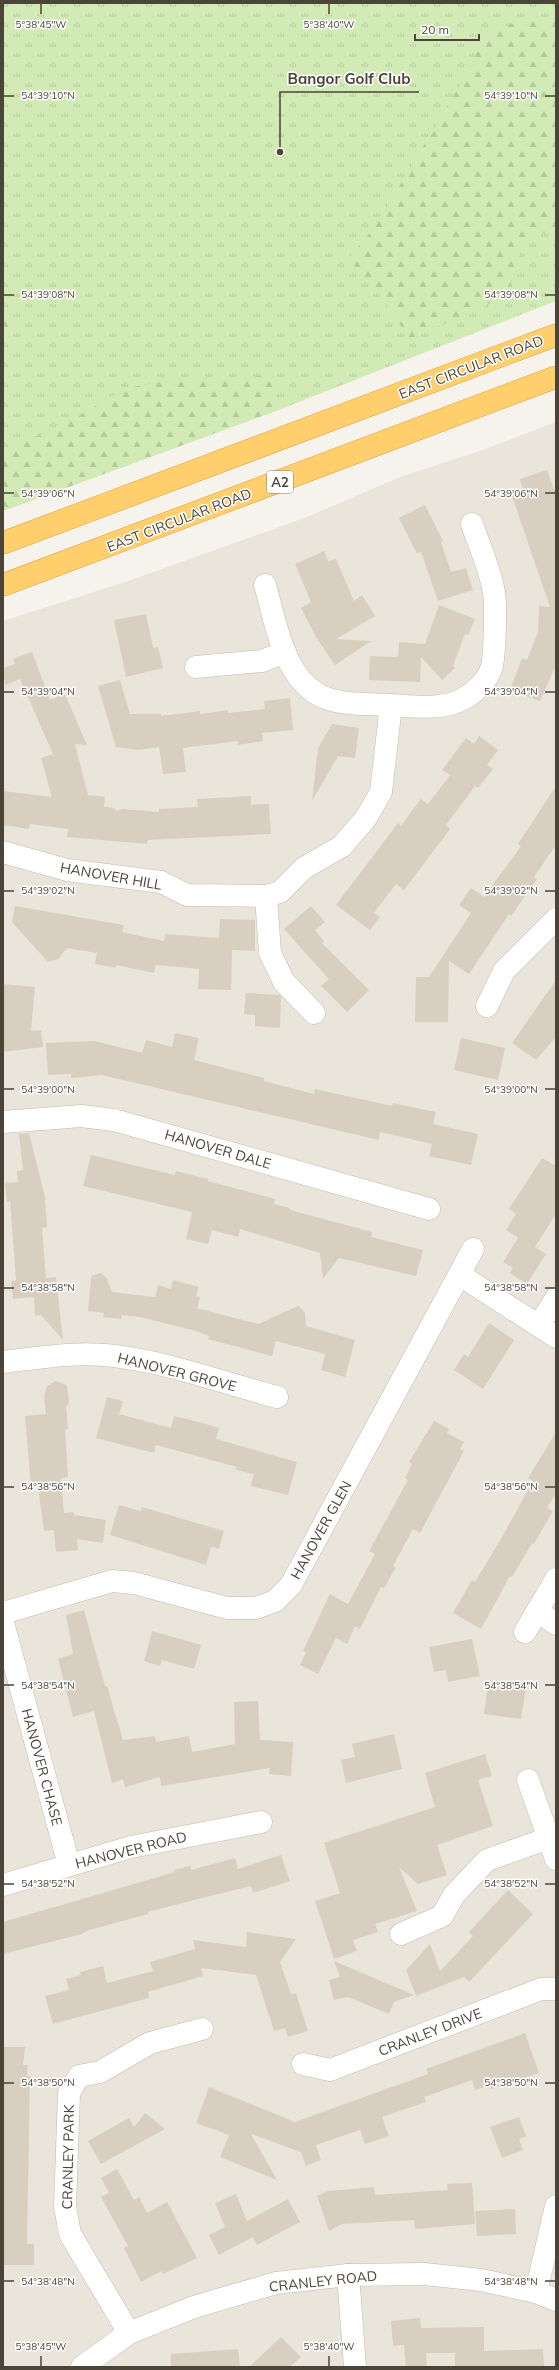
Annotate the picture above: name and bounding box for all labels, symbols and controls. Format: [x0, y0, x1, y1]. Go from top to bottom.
scale bar [415, 16, 479, 42]
text: 5°38'45"W [16, 18, 66, 31]
text: 5°38'40"W [304, 18, 354, 31]
text: 20 m [421, 22, 449, 37]
callout: Bangor Golf Club [280, 65, 419, 92]
text: Bangor Golf Club [288, 69, 410, 88]
text: 54°39'10"N [21, 89, 75, 102]
text: 54°39'10"N [484, 89, 538, 102]
text: 54°39'08"N [21, 288, 75, 301]
text: 54°39'08"N [484, 288, 538, 301]
street label: EAST CIRCULAR ROAD [396, 331, 546, 403]
road number: A2 [267, 471, 293, 493]
street label: EAST CIRCULAR ROAD [104, 484, 254, 556]
text: 54°39'06"N [21, 487, 75, 500]
text: 54°39'06"N [484, 487, 538, 500]
text: 54°39'04"N [21, 685, 75, 698]
text: 54°39'04"N [484, 685, 538, 698]
street label: HANOVER HILL [59, 858, 164, 894]
text: 54°39'02"N [21, 884, 75, 897]
text: 54°39'02"N [484, 884, 538, 897]
text: 54°39'00"N [21, 1083, 75, 1096]
text: 54°39'00"N [484, 1083, 538, 1096]
street label: HANOVER DALE [163, 1125, 273, 1173]
text: 54°38'58"N [21, 1281, 75, 1294]
text: 54°38'58"N [484, 1281, 538, 1294]
street label: HANOVER GROVE [116, 1349, 238, 1395]
street label: HANOVER GLEN [286, 1478, 356, 1582]
text: 54°38'56"N [21, 1480, 75, 1493]
text: 54°38'56"N [484, 1480, 538, 1493]
text: 54°38'54"N [21, 1679, 75, 1692]
text: 54°38'54"N [484, 1679, 538, 1692]
street label: HANOVER CHASE [18, 1706, 66, 1828]
street label: HANOVER ROAD [73, 1827, 189, 1873]
text: 54°38'52"N [21, 1877, 75, 1890]
text: 54°38'52"N [484, 1877, 538, 1890]
street label: CRANLEY DRIVE [376, 2004, 484, 2060]
text: 54°38'50"N [21, 2076, 75, 2089]
text: 54°38'50"N [484, 2076, 538, 2089]
street label: CRANLEY PARK [58, 2103, 78, 2210]
street label: CRANLEY ROAD [268, 2266, 378, 2296]
text: 54°38'48"N [21, 2275, 75, 2288]
text: 54°38'48"N [484, 2275, 538, 2288]
text: 5°38'45"W [16, 2340, 66, 2353]
text: 5°38'40"W [304, 2340, 354, 2353]

